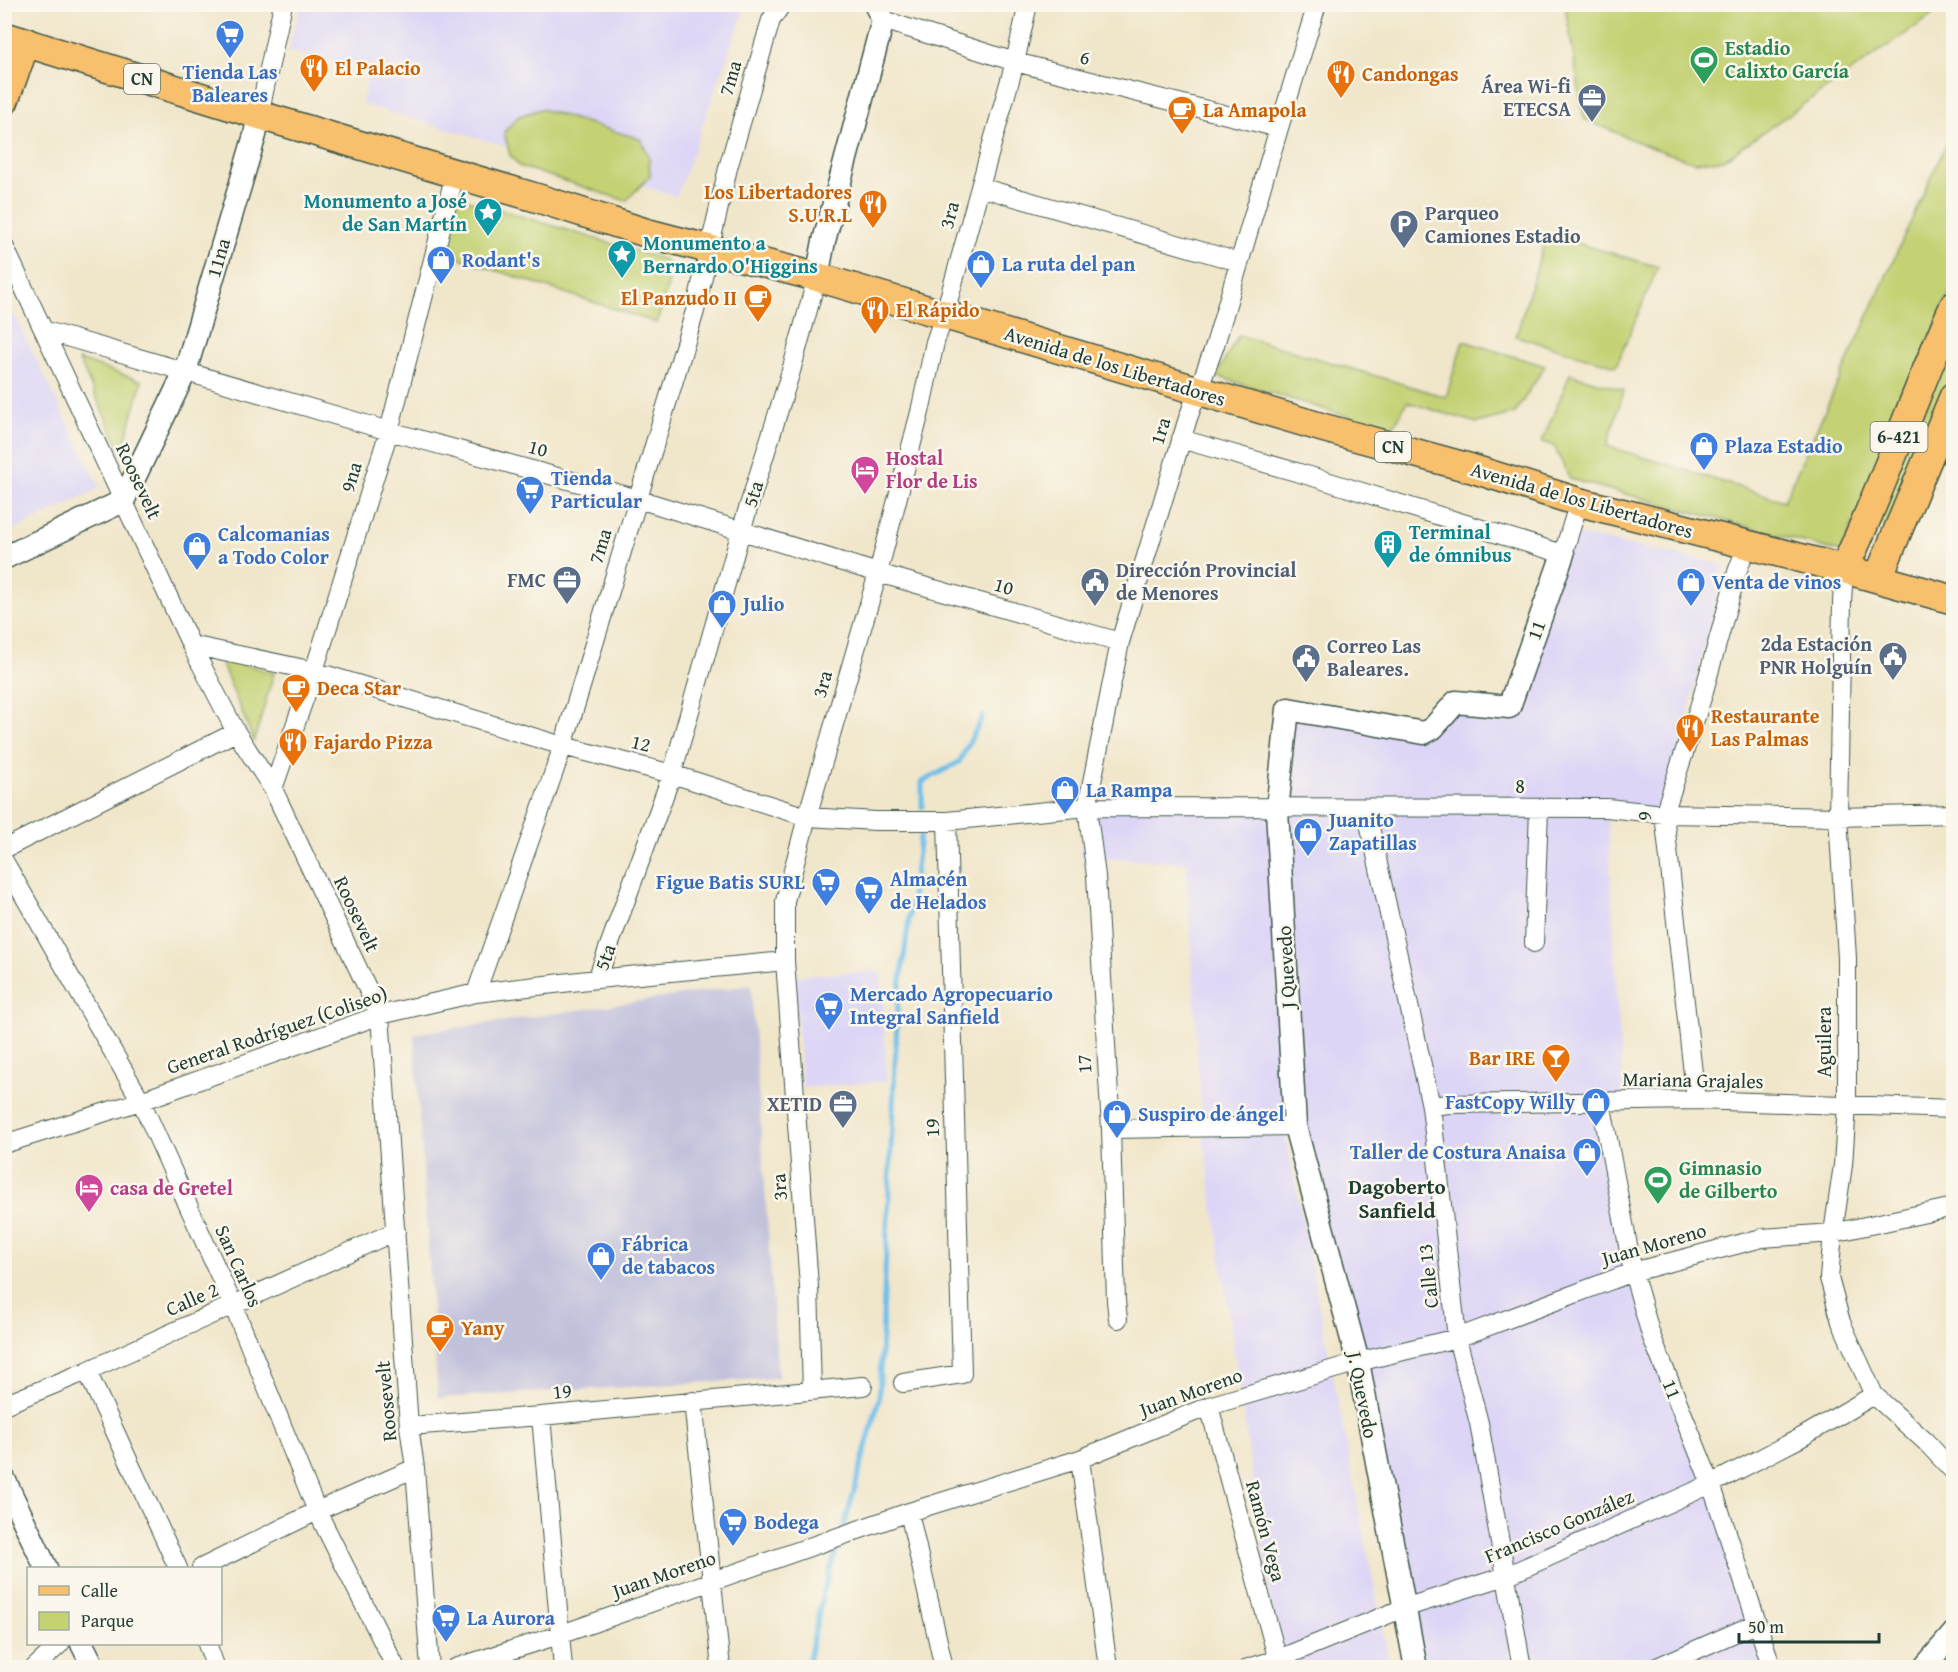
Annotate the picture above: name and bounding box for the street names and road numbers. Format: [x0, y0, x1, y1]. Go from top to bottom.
street label: 6 [1077, 41, 1093, 72]
street label: 7ma [711, 56, 748, 99]
road number: CN [124, 64, 160, 94]
street label: 3ra [931, 197, 966, 232]
street label: 11na [198, 234, 237, 281]
street label: Avenida de los Libertadores [1001, 318, 1229, 413]
street label: 1ra [1142, 413, 1178, 448]
road number: 6-421 [1870, 422, 1928, 452]
street label: 10 [525, 431, 551, 464]
road number: CN [1375, 432, 1411, 462]
street label: Roosevelt [109, 438, 170, 524]
street label: Avenida de los Libertadores [1468, 454, 1697, 545]
street label: 9na [332, 458, 369, 496]
street label: 5ta [735, 477, 770, 511]
street label: 7ma [580, 524, 619, 567]
street label: 10 [991, 569, 1017, 602]
street label: 11 [1519, 616, 1552, 644]
street label: 3ra [804, 666, 839, 701]
street label: 12 [628, 726, 654, 759]
street label: 8 [1515, 771, 1525, 800]
street label: 9 [1629, 810, 1658, 822]
street label: Roosevelt [327, 871, 388, 957]
street label: J Quevedo [1269, 925, 1302, 1012]
street label: 5ta [586, 939, 623, 974]
street label: General Rodríguez (Coliseo) [163, 978, 391, 1081]
street label: Aguilera [1809, 1006, 1838, 1078]
street label: 17 [1069, 1054, 1098, 1074]
street label: Mariana Grajales [1622, 1064, 1764, 1095]
street label: 19 [917, 1118, 946, 1138]
street label: 3ra [763, 1172, 794, 1202]
street label: Juan Moreno [1595, 1215, 1710, 1273]
street label: San Carlos [208, 1220, 270, 1312]
street label: Calle 13 [1410, 1242, 1445, 1310]
street label: Calle 2 [161, 1274, 223, 1323]
street label: J. Quevedo [1340, 1346, 1386, 1441]
street label: Roosevelt [368, 1360, 403, 1443]
street label: Juan Moreno [1133, 1360, 1246, 1425]
street label: 11 [1655, 1374, 1690, 1403]
street label: 19 [551, 1375, 573, 1406]
street label: Ramón Vega [1239, 1477, 1294, 1585]
street label: Francisco González [1480, 1481, 1638, 1570]
street label: Juan Moreno [605, 1542, 719, 1606]

